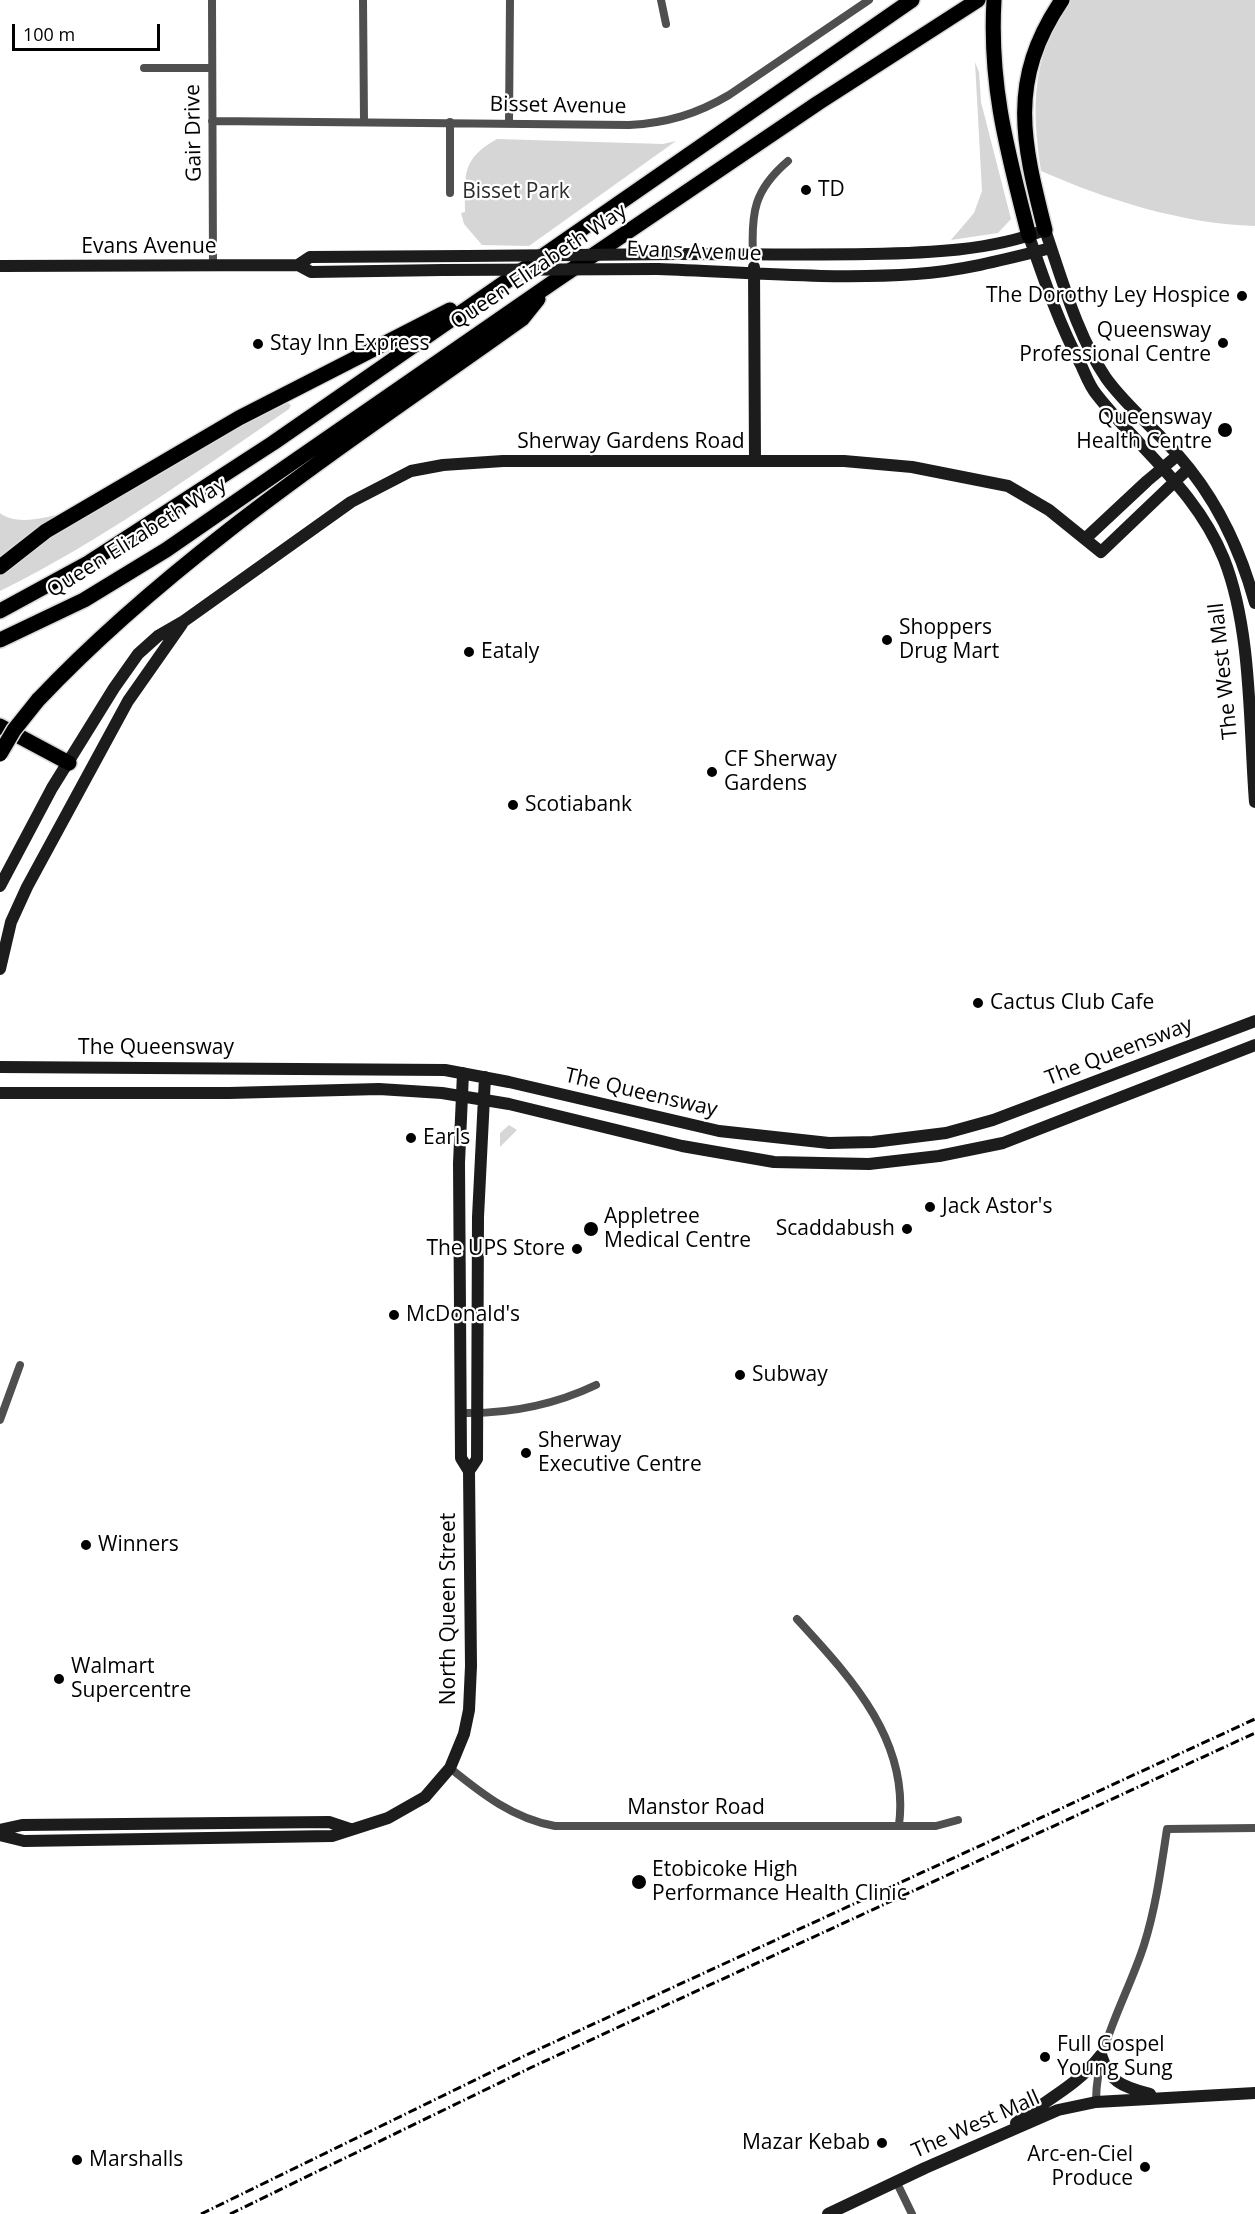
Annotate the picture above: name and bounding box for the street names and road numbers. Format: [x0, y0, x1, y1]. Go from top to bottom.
street label: Gair Drive [181, 84, 207, 182]
street label: Bisset Avenue [489, 92, 627, 120]
street label: Queen Elizabeth Way [446, 199, 632, 335]
street label: Evans Avenue [81, 234, 217, 260]
street label: Evans Avenue [626, 237, 762, 267]
street label: Sherway Gardens Road [517, 429, 745, 455]
street label: Queen Elizabeth Way [43, 472, 231, 604]
street label: The West Mall [1204, 602, 1244, 740]
street label: The Queensway [1042, 1012, 1196, 1092]
street label: The Queensway [78, 1035, 234, 1061]
street label: The Queensway [562, 1063, 720, 1123]
street label: North Queen Street [436, 1513, 462, 1705]
street label: Manstor Road [627, 1795, 765, 1821]
street label: The West Mall [908, 2086, 1044, 2164]

